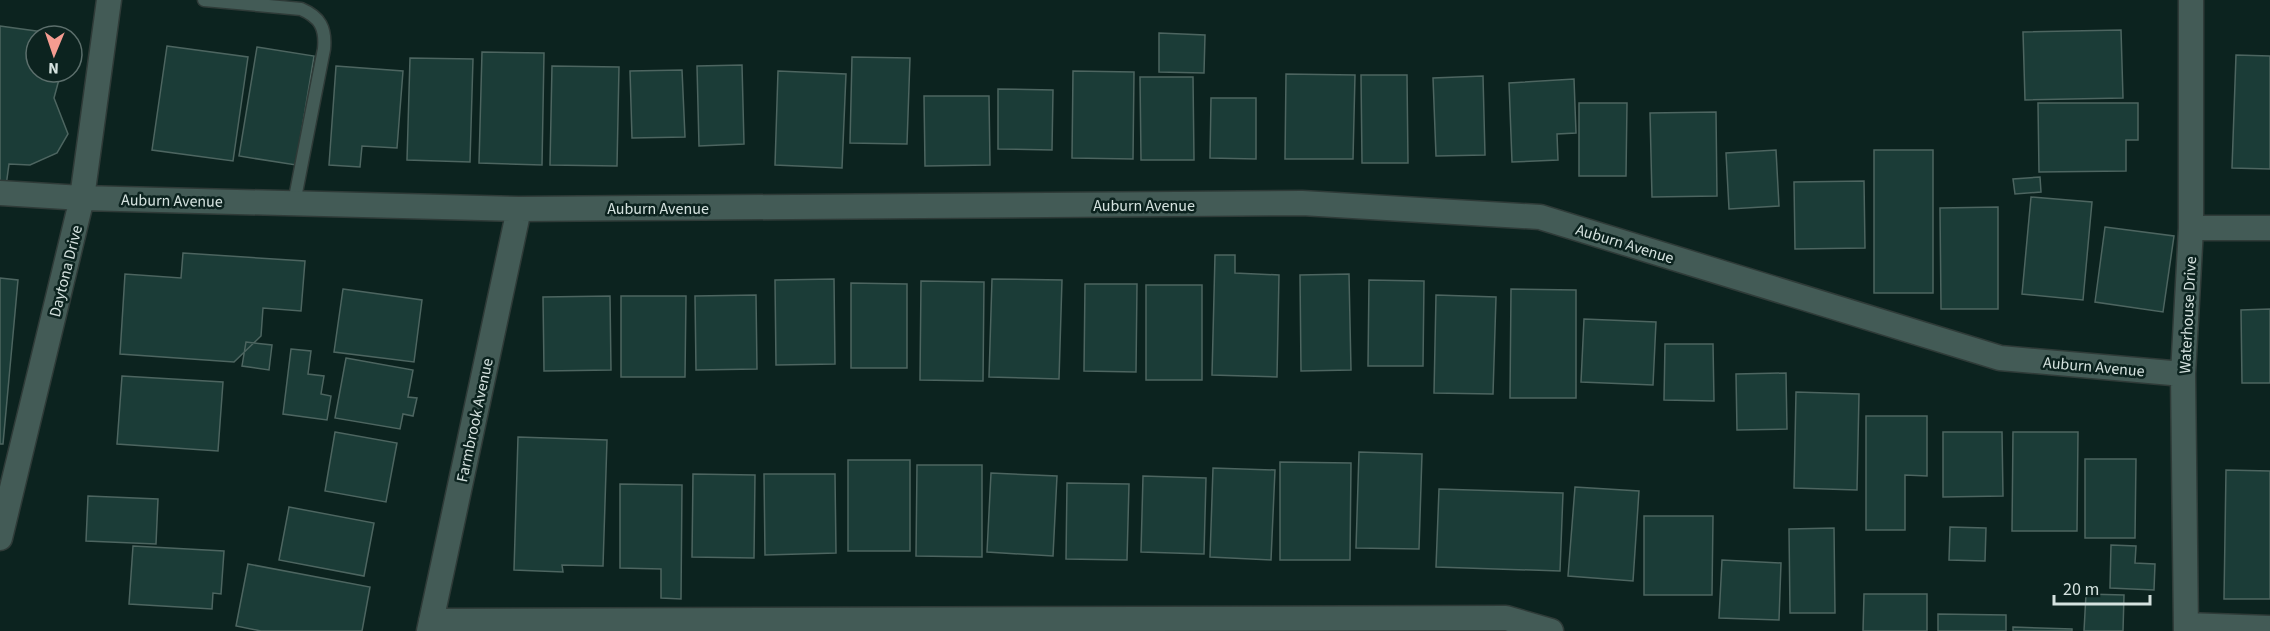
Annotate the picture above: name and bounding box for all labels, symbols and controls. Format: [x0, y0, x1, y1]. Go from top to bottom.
north arrow [24, 24, 84, 84]
text: N [48, 57, 59, 79]
street label: Auburn Avenue [121, 189, 223, 213]
street label: Auburn Avenue [1093, 195, 1195, 217]
street label: Auburn Avenue [607, 198, 709, 220]
street label: Auburn Avenue [1573, 219, 1677, 269]
street label: Daytona Drive [44, 223, 88, 319]
street label: Waterhouse Drive [2174, 256, 2202, 374]
street label: Auburn Avenue [2042, 352, 2146, 382]
street label: Farmbrook Avenue [451, 356, 499, 484]
scale bar [2054, 568, 2150, 606]
text: 20 m [2063, 577, 2099, 602]

